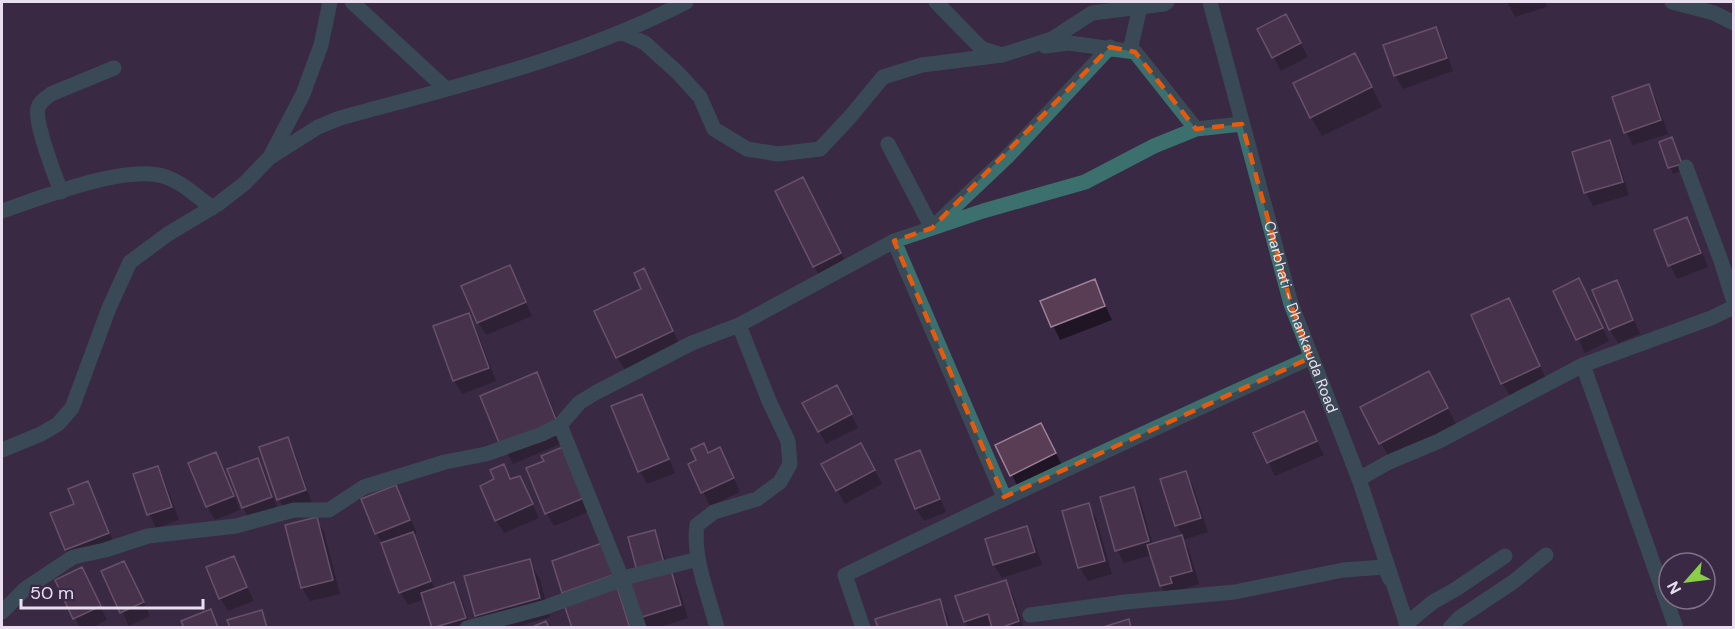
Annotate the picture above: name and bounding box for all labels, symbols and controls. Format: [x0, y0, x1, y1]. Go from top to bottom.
street label: Charbhati - Dhankauda Road [1259, 219, 1342, 416]
north arrow [1657, 551, 1717, 611]
scale bar [21, 572, 202, 610]
text: N [1662, 578, 1686, 598]
text: 50 m [30, 581, 74, 605]

